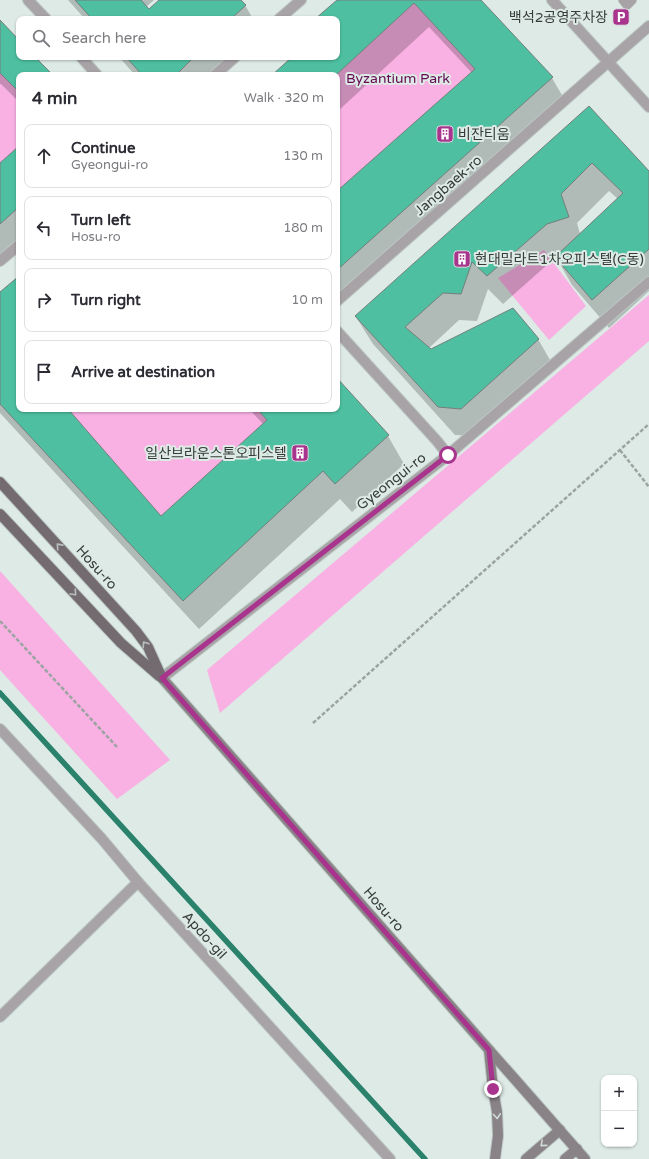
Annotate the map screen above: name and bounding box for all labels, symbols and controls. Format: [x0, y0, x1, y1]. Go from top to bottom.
parking icon: 백석2공영주차장 [611, 7, 631, 27]
place label: 백석2공영주차장 [509, 9, 608, 26]
search box [16, 16, 340, 60]
icon: search [30, 27, 52, 49]
text: Search here [62, 29, 146, 47]
park label: Byzantium Park [346, 70, 450, 87]
text: 4 min [32, 88, 77, 109]
text: Walk · 320 m [244, 90, 324, 106]
building icon: 비잔티움 [435, 124, 455, 144]
place label: 비잔티움 [458, 126, 510, 143]
text: Continue [71, 139, 135, 157]
icon: ahead [33, 145, 55, 167]
text: 130 m [283, 148, 323, 164]
street label: Jangbaek-ro [411, 152, 485, 219]
text: Gyeongui-ro [71, 157, 148, 173]
text: Turn left [71, 211, 131, 229]
icon: left [33, 217, 55, 239]
text: 180 m [283, 220, 323, 236]
text: Hosu-ro [71, 229, 121, 245]
building icon: 현대밀라트1차오피스텔(C동) [452, 249, 472, 269]
place label: 현대밀라트1차오피스텔(C동) [475, 251, 644, 268]
icon: right [33, 289, 55, 311]
text: Turn right [71, 291, 141, 309]
text: 10 m [291, 292, 323, 308]
icon: arrive [33, 361, 55, 383]
text: Arrive at destination [71, 363, 215, 381]
building icon: 일산브라운스톤오피스텔 [290, 443, 310, 463]
place label: 일산브라운스톤오피스텔 [145, 445, 287, 462]
route start [439, 446, 457, 464]
street label: Gyeongui-ro [353, 449, 429, 514]
street label: Hosu-ro [72, 542, 121, 593]
one-way arrow [56, 543, 63, 551]
one-way arrow [70, 589, 77, 596]
one-way arrow [143, 641, 150, 648]
street label: Hosu-ro [360, 884, 408, 935]
street label: Apdo-gil [179, 908, 230, 963]
map controls [601, 1075, 637, 1147]
button: + [601, 1075, 637, 1111]
route end [484, 1080, 502, 1098]
button: − [601, 1111, 637, 1147]
one-way arrow [493, 1113, 502, 1119]
one-way arrow [540, 1140, 548, 1147]

